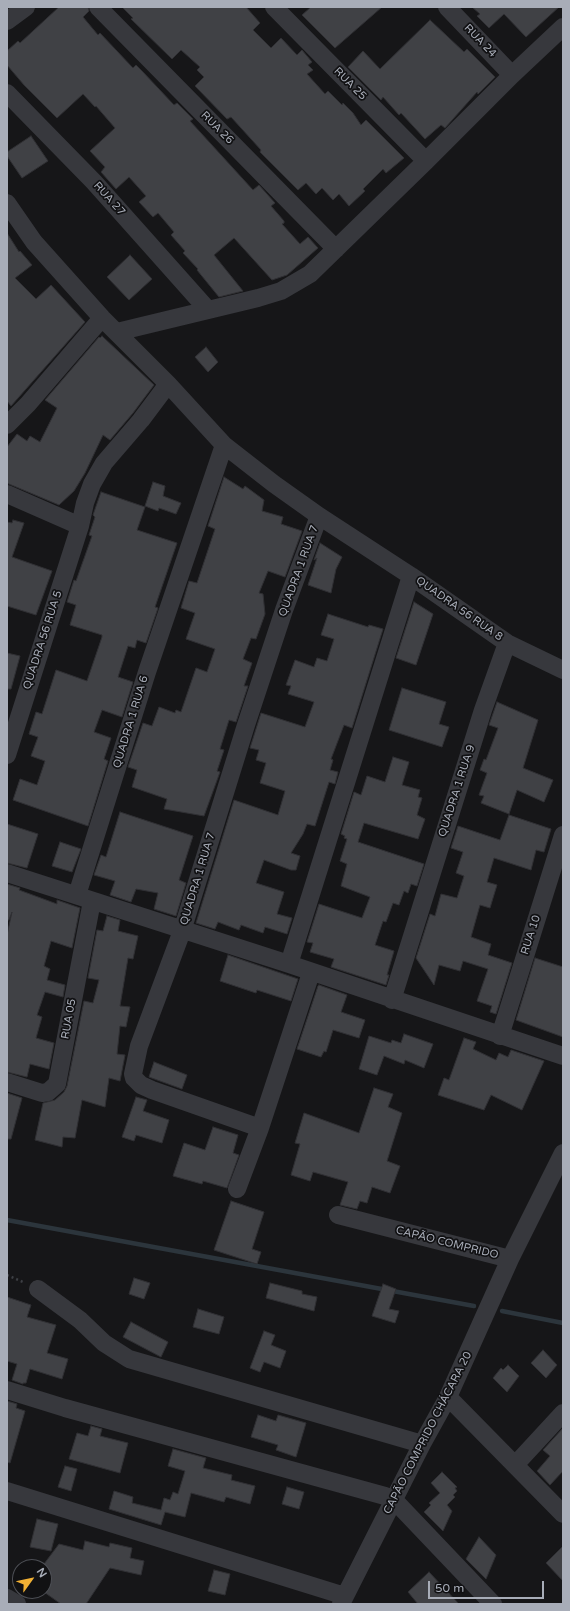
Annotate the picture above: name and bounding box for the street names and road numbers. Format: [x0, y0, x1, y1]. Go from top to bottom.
street label: RUA 24 [461, 22, 499, 60]
street label: RUA 25 [331, 65, 369, 103]
street label: RUA 26 [198, 109, 236, 147]
street label: RUA 27 [90, 179, 128, 219]
street label: QUADRA 1 RUA 7 [276, 524, 322, 618]
street label: QUADRA 56 RUA 8 [413, 574, 505, 644]
street label: QUADRA 56 RUA 5 [21, 589, 65, 691]
street label: QUADRA 1 RUA 6 [111, 674, 151, 770]
street label: QUADRA 1 RUA 9 [436, 743, 478, 839]
street label: QUADRA 1 RUA 7 [178, 831, 218, 927]
street label: RUA 10 [518, 914, 544, 956]
street label: RUA 05 [59, 998, 79, 1040]
street label: CAPÃO COMPRIDO [394, 1224, 500, 1262]
street label: CAPÃO COMPRIDO CHÁCARA 20 [381, 1350, 475, 1516]

